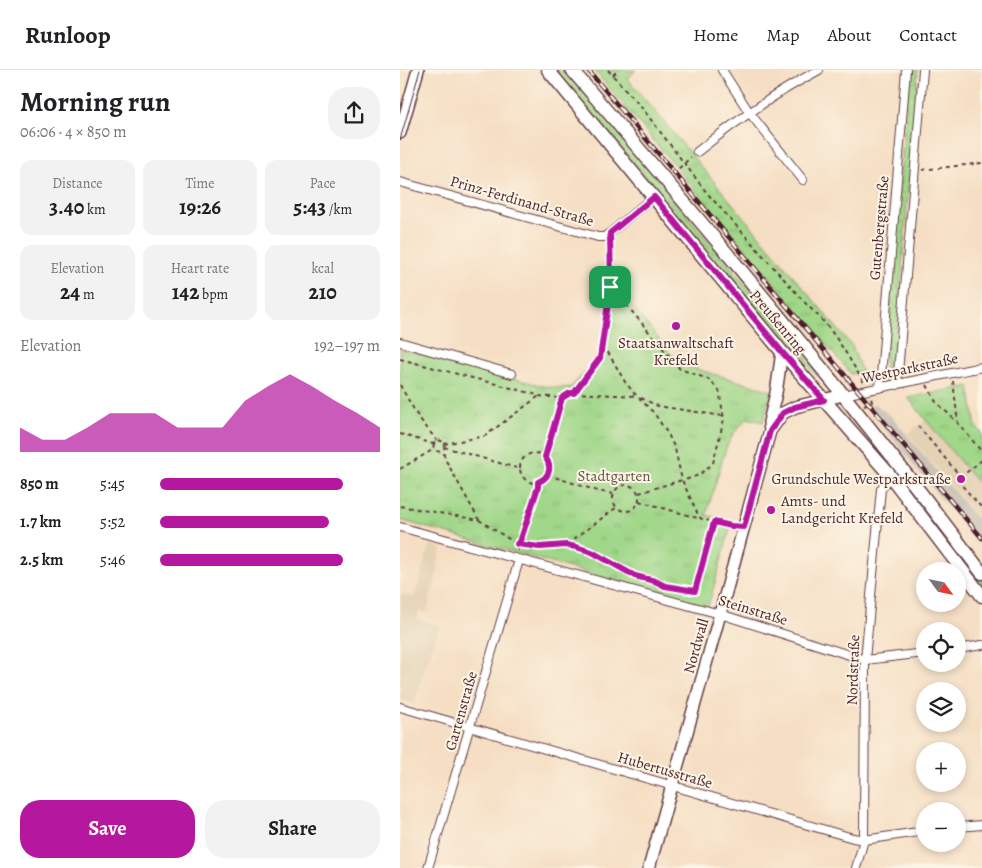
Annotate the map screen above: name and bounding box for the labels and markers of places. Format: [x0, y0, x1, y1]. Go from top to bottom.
pin [589, 266, 631, 308]
marker: Staatsanwaltschaft Krefeld [670, 320, 682, 332]
place label: Staatsanwaltschaft Krefeld [618, 333, 734, 370]
place label: Grundschule Westparkstraße [771, 469, 951, 489]
marker: Grundschule Westparkstraße [955, 473, 967, 485]
place label: Amts- und Landgericht Krefeld [780, 491, 904, 528]
marker: Amts- und Landgericht Krefeld [765, 504, 777, 516]

